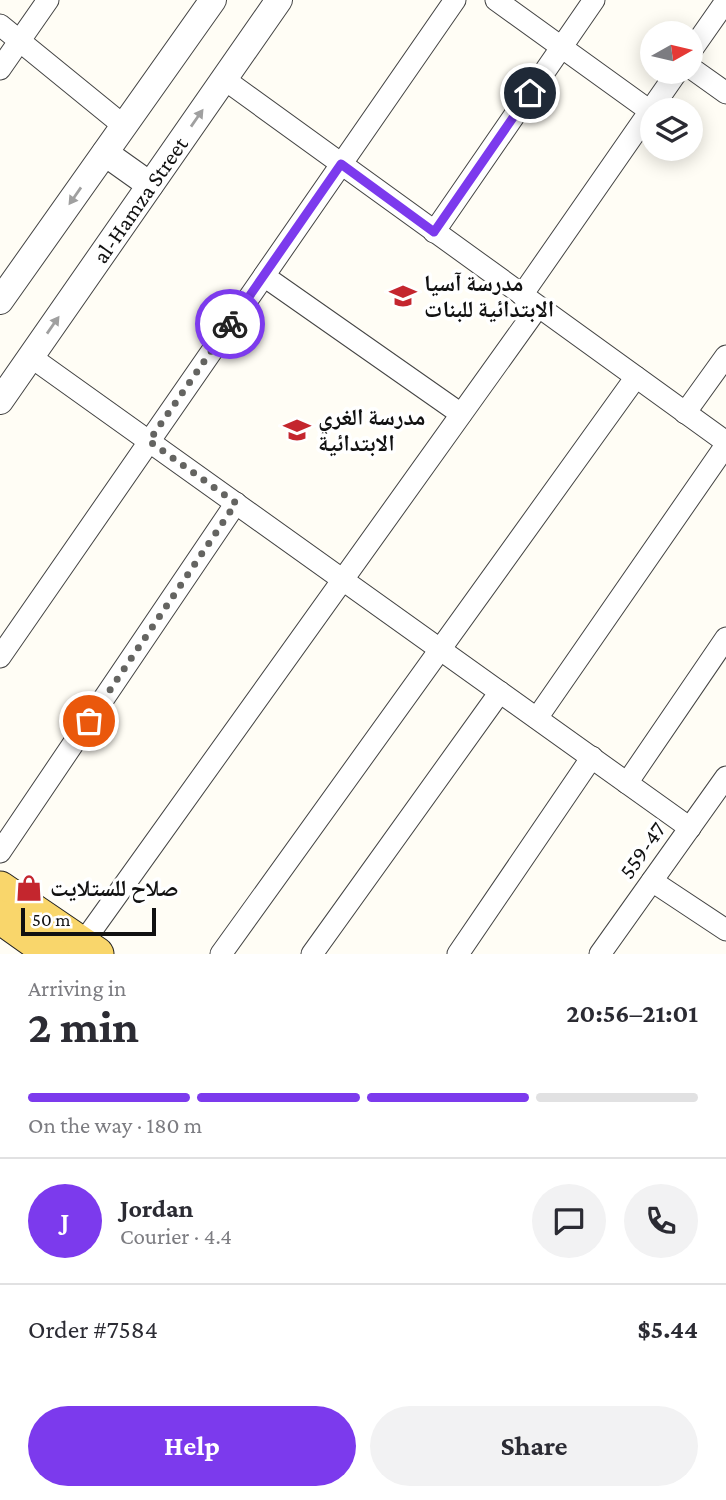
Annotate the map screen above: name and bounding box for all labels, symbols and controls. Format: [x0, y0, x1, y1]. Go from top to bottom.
north arrow [640, 21, 704, 84]
map controls [640, 21, 703, 161]
pin [500, 63, 560, 123]
icon: home [511, 74, 549, 112]
button: layers [640, 98, 703, 161]
one-way arrow [190, 109, 204, 127]
street label: al-Hamza Street [87, 131, 193, 268]
one-way arrow [68, 187, 82, 205]
place label: مدرسة آسيا الابتدائية للبنات [424, 270, 554, 323]
school or university icon: مدرسة آسيا الابتدائية للبنات [388, 281, 418, 311]
courier [195, 289, 265, 359]
icon: bike [211, 305, 249, 343]
one-way arrow [46, 316, 60, 334]
place label: مدرسة الغري الابتدائية [318, 404, 426, 457]
school or university icon: مدرسة الغري الابتدائية [282, 415, 312, 445]
pin [59, 691, 119, 751]
icon: bag [70, 702, 108, 740]
street label: 559-47 [613, 816, 671, 883]
shop icon: صلاح للستلايت [14, 873, 44, 903]
place label: صلاح للستلايت [50, 875, 178, 903]
scale bar [21, 905, 156, 937]
text: 50 m [32, 909, 71, 930]
text: Arriving in [28, 975, 126, 1001]
text: 20:56–21:01 [566, 999, 698, 1028]
text: 2 min [28, 1001, 139, 1052]
text: On the way · 180 m [28, 1112, 202, 1138]
button: chat [532, 1184, 606, 1258]
button: phone [624, 1184, 698, 1258]
text: Jordan [120, 1194, 194, 1223]
text: J [61, 1207, 69, 1236]
text: Courier · 4.4 [120, 1223, 232, 1249]
text: Order #7584 [28, 1315, 158, 1344]
text: $5.44 [638, 1315, 698, 1344]
button: Help [28, 1406, 356, 1486]
button: Share [370, 1406, 698, 1486]

